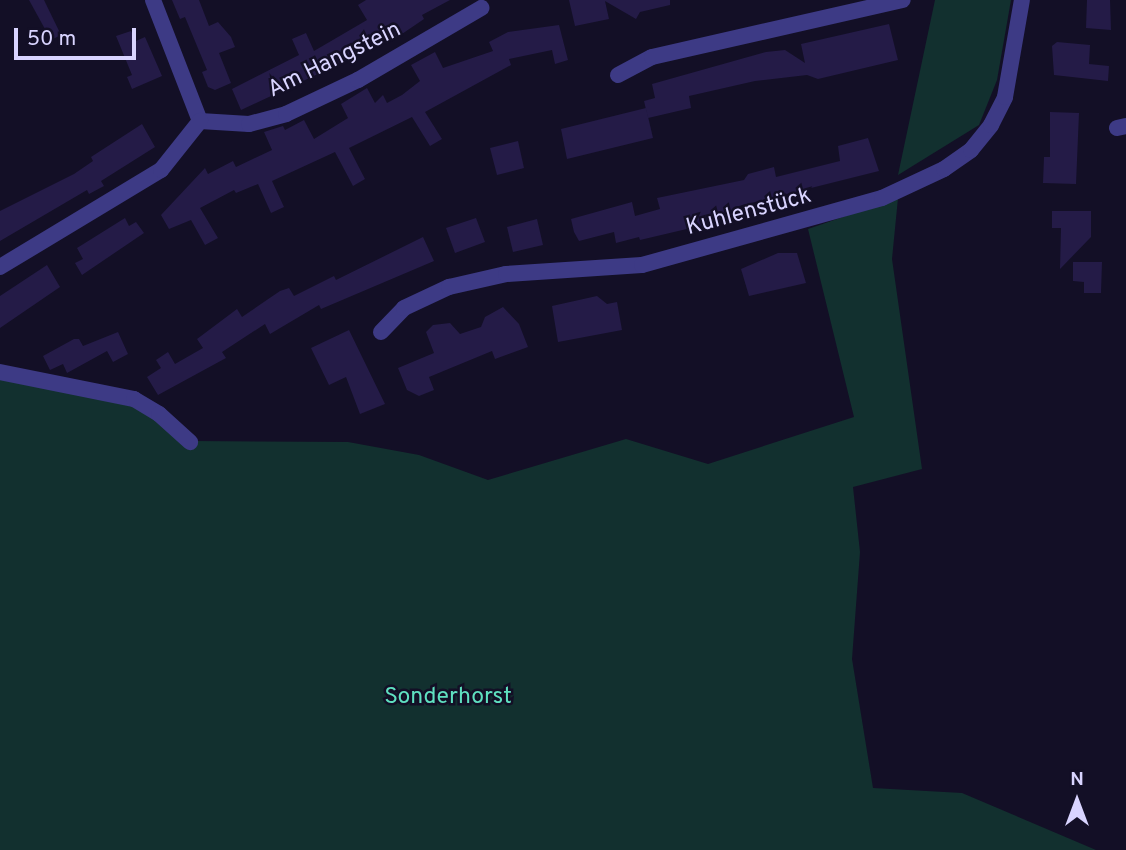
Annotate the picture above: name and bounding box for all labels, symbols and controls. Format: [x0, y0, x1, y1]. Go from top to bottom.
scale bar [18, 14, 140, 58]
street label: Am Hangstein [264, 17, 406, 105]
text: 50 m [27, 26, 76, 53]
street label: Kuhlenstück [683, 183, 815, 243]
park label: Sonderhorst [384, 684, 512, 712]
north arrow [1042, 766, 1112, 836]
text: N [1070, 768, 1084, 792]

